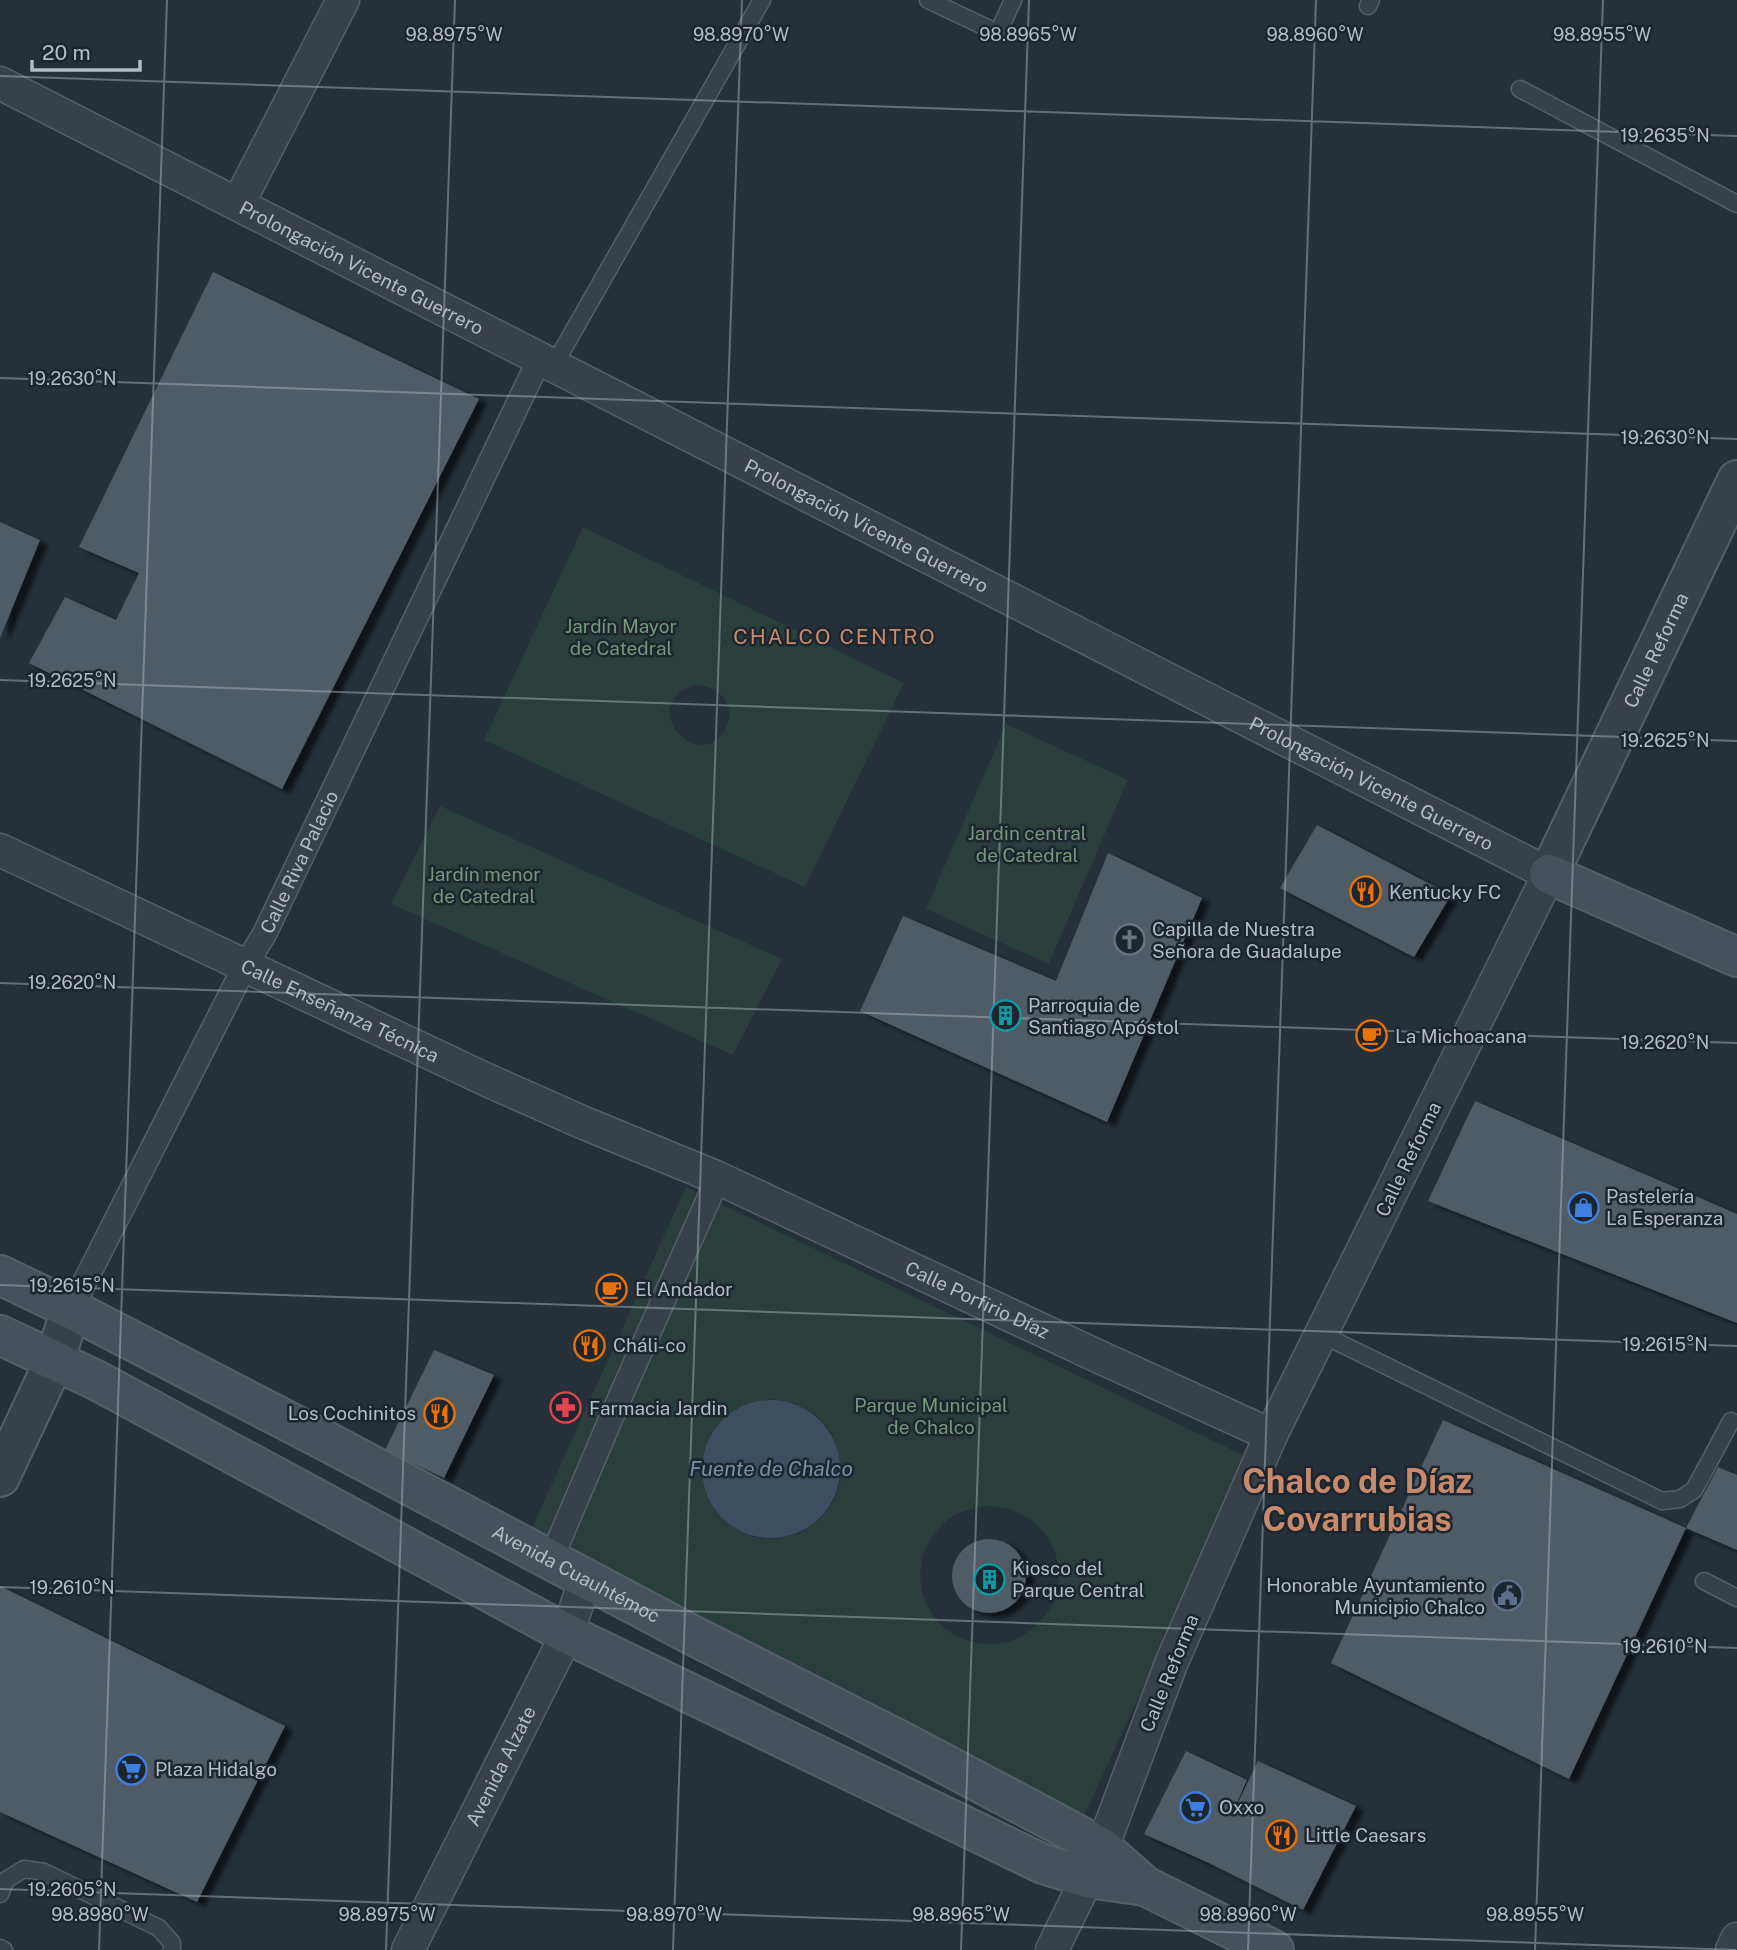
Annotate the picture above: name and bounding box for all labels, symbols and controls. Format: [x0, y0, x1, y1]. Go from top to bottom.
text: 98.8975°W [405, 24, 503, 45]
text: 98.8970°W [693, 24, 789, 45]
text: 98.8965°W [979, 24, 1077, 45]
text: 98.8960°W [1266, 24, 1364, 45]
text: 98.8955°W [1553, 24, 1651, 45]
scale bar [32, 28, 140, 72]
text: 20 m [42, 40, 91, 65]
text: 19.2635°N [1620, 125, 1710, 146]
street label: Prolongación Vicente Guerrero [236, 196, 487, 339]
text: 19.2630°N [28, 368, 116, 389]
text: 19.2630°N [1621, 427, 1709, 448]
street label: Prolongación Vicente Guerrero [741, 454, 992, 597]
street label: Calle Reforma [1619, 589, 1693, 711]
park label: Jardín Mayor de Catedral [565, 615, 677, 659]
district label: CHALCO CENTRO [733, 624, 937, 649]
text: 19.2625°N [27, 670, 117, 691]
street label: Prolongación Vicente Guerrero [1246, 712, 1497, 855]
text: 19.2625°N [1620, 730, 1710, 751]
street label: Calle Riva Palacio [255, 787, 343, 937]
park label: Jardin central de Catedral [967, 822, 1087, 866]
park label: Jardín menor de Catedral [427, 863, 541, 907]
restaurant icon: Kentucky FC [1349, 875, 1383, 909]
place label: Kentucky FC [1389, 881, 1501, 903]
place label: Capilla de Nuestra Señora de Guadalupe [1152, 918, 1342, 962]
church icon: Capilla de Nuestra Señora de Guadalupe [1112, 923, 1146, 957]
street label: Calle Enseñanza Técnica [237, 954, 443, 1067]
text: 19.2620°N [28, 972, 116, 993]
place label: Parroquia de Santiago Apóstol [1028, 994, 1180, 1038]
building icon: Parroquia de Santiago Apóstol [988, 999, 1022, 1033]
cafe icon: La Michoacana [1355, 1019, 1389, 1053]
place label: La Michoacana [1395, 1025, 1527, 1047]
text: 19.2620°N [1621, 1032, 1709, 1053]
street label: Calle Reforma [1371, 1098, 1445, 1220]
place label: Pastelería La Esperanza [1606, 1185, 1723, 1229]
shop icon: Pastelería La Esperanza [1566, 1190, 1600, 1224]
street label: Calle Porfirio Díaz [902, 1257, 1053, 1343]
cafe icon: El Andador [595, 1272, 629, 1306]
text: 19.2615°N [29, 1275, 115, 1296]
place label: El Andador [635, 1278, 733, 1300]
restaurant icon: Cháli-co [573, 1328, 607, 1362]
place label: Cháli-co [613, 1334, 686, 1356]
text: 19.2615°N [1622, 1334, 1708, 1355]
pharmacy icon: Farmacia Jardin [549, 1391, 583, 1425]
park label: Parque Municipal de Chalco [854, 1394, 1008, 1438]
restaurant icon: Los Cochinitos [422, 1396, 456, 1430]
place label: Farmacia Jardin [589, 1397, 727, 1419]
place label: Los Cochinitos [288, 1402, 416, 1424]
water label: Fuente de Chalco [689, 1456, 853, 1481]
district label: Chalco de Díaz Covarrubias [1242, 1462, 1472, 1538]
street label: Avenida Cuauhtémoc [489, 1520, 664, 1627]
place label: Kiosco del Parque Central [1012, 1557, 1144, 1601]
building icon: Kiosco del Parque Central [972, 1562, 1006, 1596]
place label: Honorable Ayuntamiento Municipio Chalco [1266, 1574, 1485, 1618]
text: 19.2610°N [29, 1577, 115, 1598]
public building icon: Honorable Ayuntamiento Municipio Chalco [1491, 1579, 1525, 1613]
street label: Calle Reforma [1135, 1611, 1203, 1735]
text: 19.2610°N [1622, 1636, 1708, 1657]
street label: Avenida Alzate [461, 1702, 540, 1830]
supermarket icon: Plaza Hidalgo [115, 1752, 149, 1786]
place label: Plaza Hidalgo [155, 1758, 277, 1780]
supermarket icon: Oxxo [1179, 1790, 1213, 1824]
place label: Oxxo [1219, 1796, 1264, 1818]
restaurant icon: Little Caesars [1265, 1818, 1299, 1852]
place label: Little Caesars [1305, 1824, 1426, 1846]
text: 19.2605°N [27, 1879, 117, 1900]
text: 98.8980°W [51, 1904, 149, 1925]
text: 98.8975°W [338, 1904, 436, 1925]
text: 98.8970°W [626, 1904, 722, 1925]
text: 98.8965°W [912, 1904, 1010, 1925]
text: 98.8960°W [1199, 1904, 1297, 1925]
text: 98.8955°W [1486, 1904, 1584, 1925]

